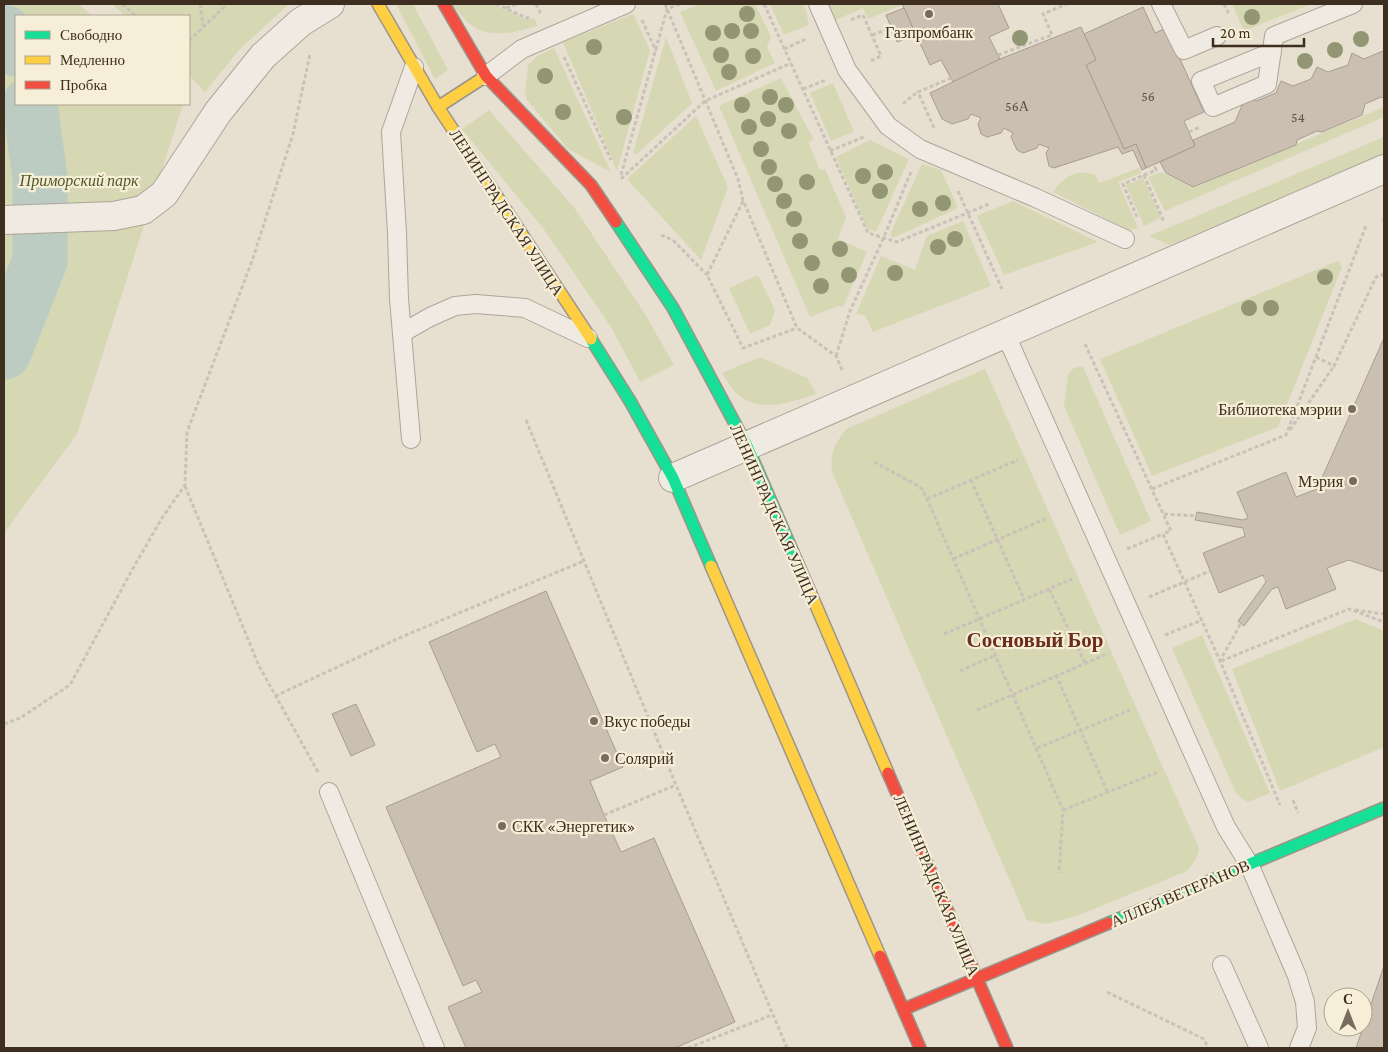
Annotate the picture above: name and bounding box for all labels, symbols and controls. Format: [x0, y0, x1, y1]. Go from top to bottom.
marker: Газпромбанк [923, 8, 935, 20]
legend [15, 15, 190, 105]
scale bar [1213, 15, 1304, 47]
place label: Газпромбанк [885, 24, 973, 42]
text: 20 m [1220, 25, 1251, 41]
text: Свободно [60, 27, 122, 43]
text: Медленно [60, 52, 125, 68]
text: Пробка [60, 77, 108, 93]
house number: 56 [1141, 88, 1155, 104]
house number: 56А [1005, 98, 1030, 114]
house number: 54 [1291, 109, 1305, 125]
street label: ЛЕНИНГРАДСКАЯ УЛИЦА [445, 126, 567, 300]
park label: Приморский парк [19, 172, 139, 190]
place label: Библиотека мэрии [1218, 401, 1342, 419]
marker: Библиотека мэрии [1346, 403, 1358, 415]
street label: ЛЕНИНГРАДСКАЯ УЛИЦА [726, 421, 822, 608]
place label: Мэрия [1298, 473, 1344, 491]
marker: Мэрия [1347, 475, 1359, 487]
district label: Сосновый Бор [966, 628, 1104, 652]
place label: Вкус победы [604, 713, 691, 731]
marker: Вкус победы [588, 715, 600, 727]
place label: Солярий [615, 750, 674, 768]
marker: Солярий [599, 752, 611, 764]
street label: ЛЕНИНГРАДСКАЯ УЛИЦА [890, 792, 983, 979]
place label: СКК «Энергетик» [512, 818, 635, 836]
marker: СКК «Энергетик» [496, 820, 508, 832]
street label: АЛЛЕЯ ВЕТЕРАНОВ [1108, 857, 1252, 930]
north arrow [1323, 987, 1373, 1037]
text: С [1343, 991, 1353, 1007]

